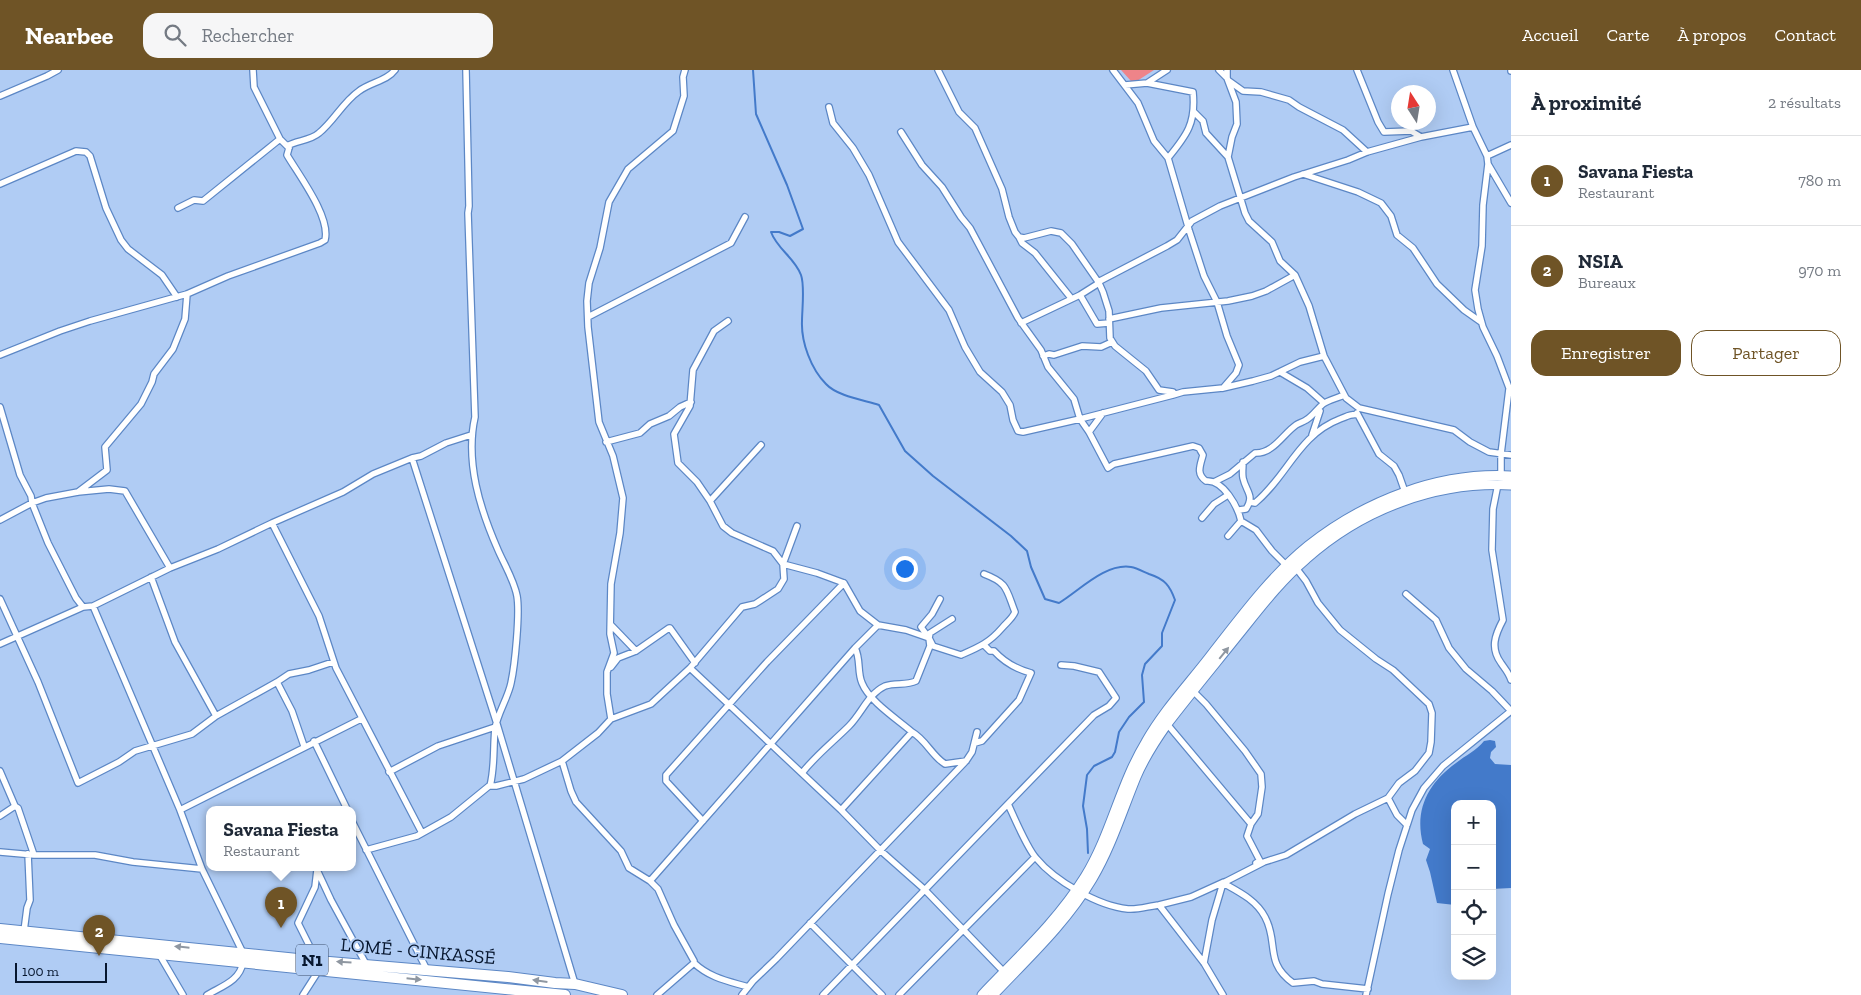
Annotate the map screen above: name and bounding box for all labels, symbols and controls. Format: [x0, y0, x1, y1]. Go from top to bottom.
search box [143, 13, 493, 58]
text: Nearbee [25, 21, 113, 50]
icon: search [161, 21, 189, 49]
text: Rechercher [201, 24, 294, 47]
text: Accueil [1522, 24, 1579, 46]
text: Carte [1607, 24, 1650, 46]
text: À propos [1678, 24, 1746, 46]
text: Contact [1774, 24, 1836, 46]
north arrow [1391, 85, 1436, 130]
text: À proximité [1531, 90, 1641, 115]
text: 2 résultats [1768, 93, 1841, 112]
text: Savana Fiesta [1578, 160, 1693, 183]
text: 1 [1544, 171, 1550, 190]
text: 780 m [1798, 171, 1841, 190]
text: Restaurant [1578, 183, 1654, 202]
text: NSIA [1578, 250, 1623, 273]
text: 2 [1543, 261, 1551, 280]
text: 970 m [1798, 261, 1841, 280]
text: Bureaux [1578, 273, 1636, 292]
button: Enregistrer [1531, 330, 1681, 376]
button: Partager [1691, 330, 1841, 376]
your location [892, 556, 918, 582]
one-way arrow [1218, 647, 1229, 660]
map controls [1451, 800, 1496, 980]
button: + [1451, 800, 1496, 845]
popup [206, 806, 356, 871]
text: Savana Fiesta [223, 818, 339, 841]
text: Restaurant [223, 841, 300, 860]
button: − [1451, 845, 1496, 890]
pin: 1 [265, 887, 297, 928]
button: locate [1451, 890, 1496, 935]
pin: 2 [83, 915, 115, 956]
street label: LOMÉ - CINKASSÉ [340, 933, 496, 969]
button: layers [1451, 935, 1496, 980]
one-way arrow [174, 943, 190, 951]
road number: N1 [296, 944, 328, 976]
one-way arrow [335, 958, 351, 966]
scale bar [15, 960, 108, 983]
text: 100 m [22, 963, 59, 980]
one-way arrow [407, 975, 423, 983]
one-way arrow [532, 977, 548, 985]

